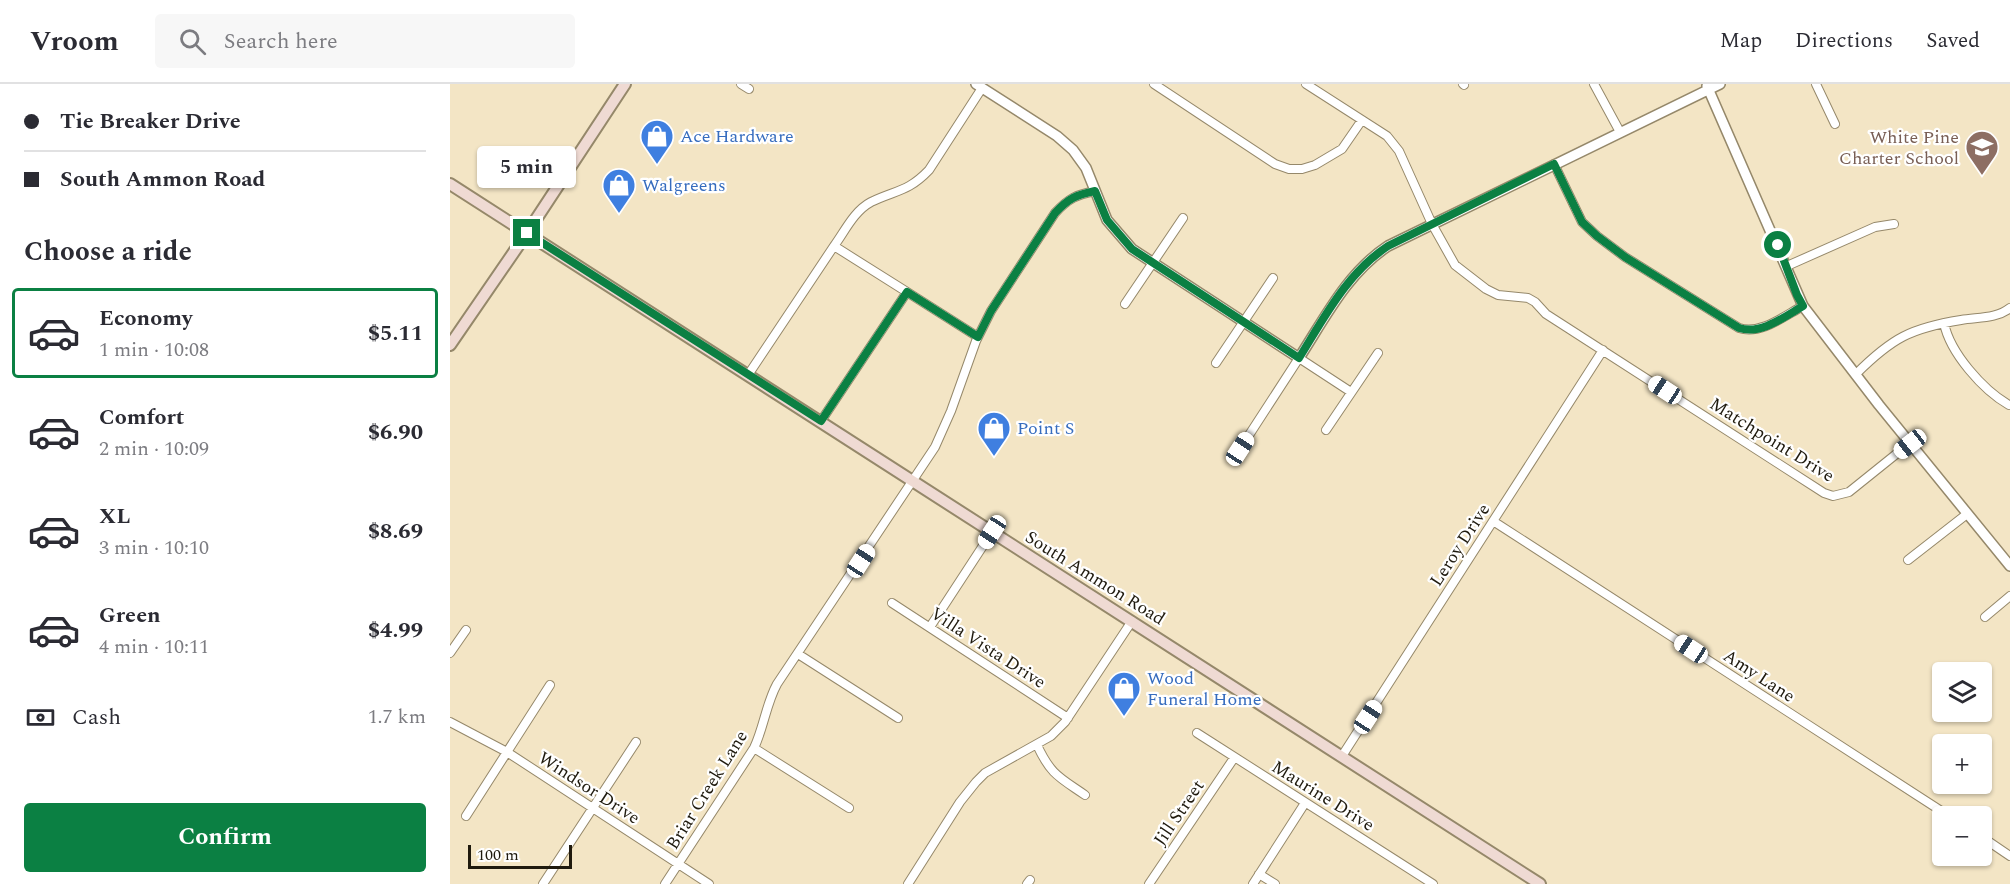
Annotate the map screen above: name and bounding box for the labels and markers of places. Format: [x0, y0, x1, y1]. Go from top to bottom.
shop icon: Ace Hardware [639, 118, 675, 165]
place label: Ace Hardware [680, 123, 794, 150]
place label: White Pine Charter School [1839, 124, 1959, 172]
school or university icon: White Pine Charter School [1964, 129, 2000, 176]
shop icon: Walgreens [601, 167, 637, 214]
place label: Walgreens [642, 172, 726, 199]
shop icon: Point S [976, 410, 1012, 457]
place label: Point S [1017, 415, 1074, 442]
place label: Wood Funeral Home [1147, 665, 1261, 713]
shop icon: Wood Funeral Home [1106, 670, 1142, 717]

